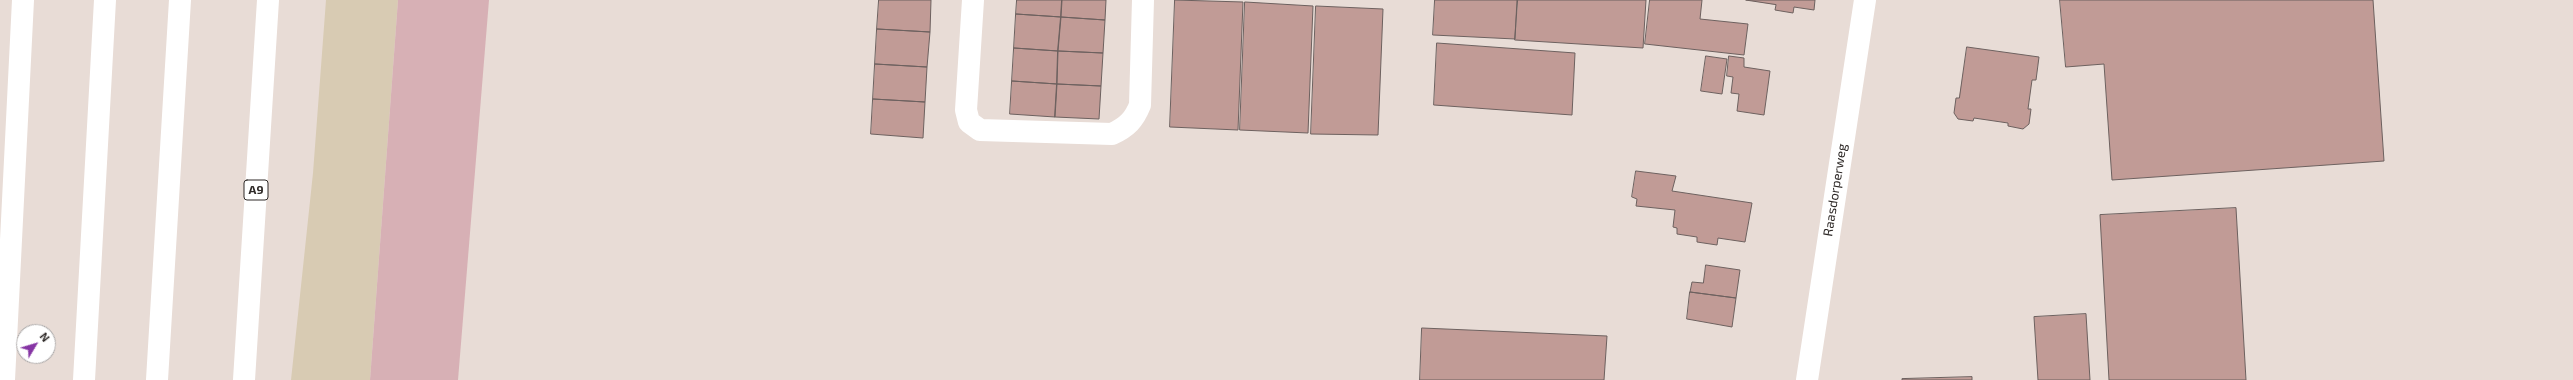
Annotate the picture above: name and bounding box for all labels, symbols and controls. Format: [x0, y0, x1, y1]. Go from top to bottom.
street label: Raasdorperweg [1820, 143, 1850, 237]
road number: A9 [244, 180, 268, 200]
north arrow [16, 324, 56, 364]
text: N [37, 330, 53, 344]

